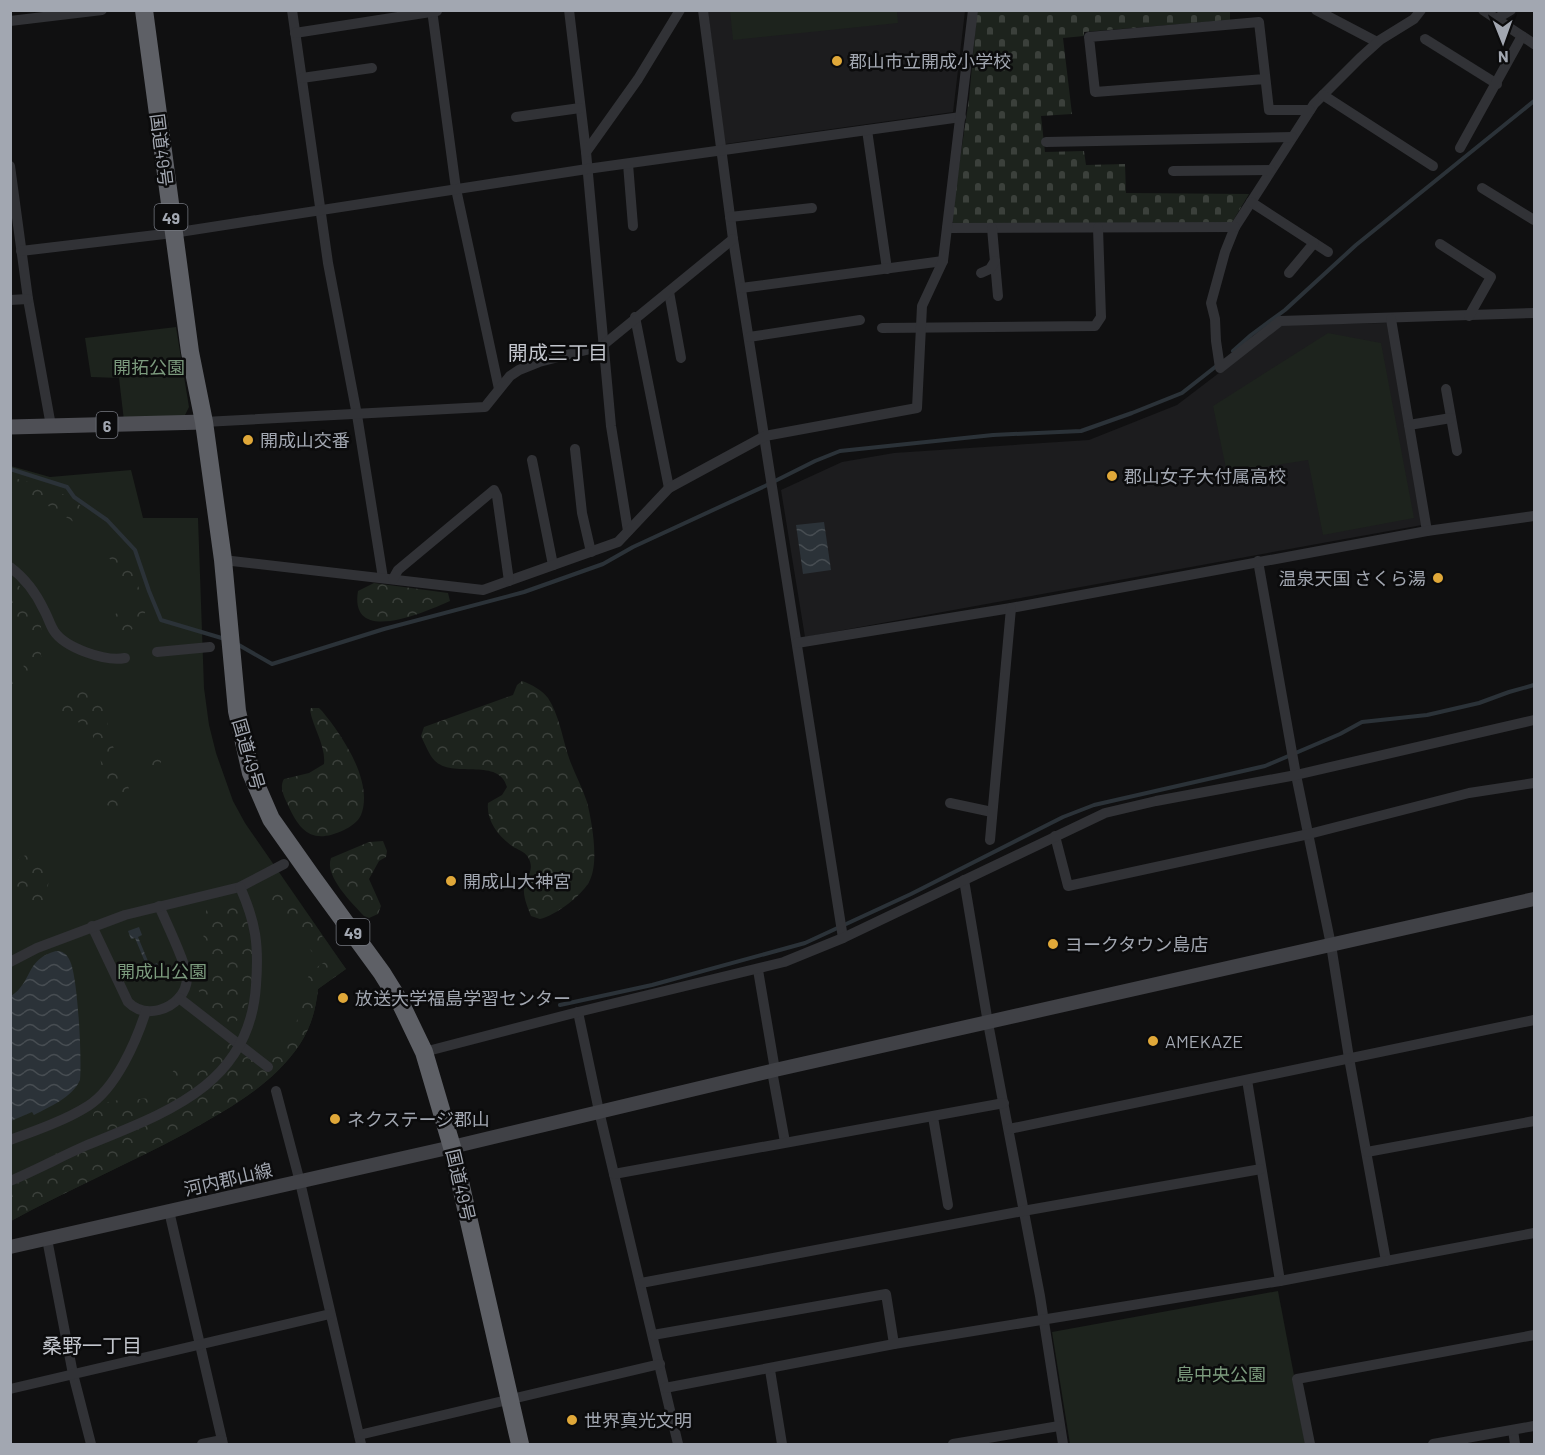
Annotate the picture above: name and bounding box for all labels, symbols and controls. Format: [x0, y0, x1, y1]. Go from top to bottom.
north arrow [1473, 12, 1533, 72]
text: N [1498, 48, 1509, 67]
place label: 郡山市立開成小学校 [849, 50, 1011, 72]
marker: 郡山市立開成小学校 [830, 54, 844, 68]
street label: 国道49号 [147, 112, 177, 188]
road number: 49 [154, 204, 188, 230]
district label: 開成三丁目 [508, 340, 608, 364]
park label: 開拓公園 [113, 356, 185, 378]
road number: 6 [96, 412, 118, 438]
place label: 開成山交番 [260, 429, 350, 451]
marker: 開成山交番 [241, 433, 255, 447]
place label: 郡山女子大付属高校 [1124, 465, 1286, 487]
marker: 郡山女子大付属高校 [1105, 469, 1119, 483]
place label: 温泉天国 さくら湯 [1278, 567, 1426, 589]
marker: 温泉天国 さくら湯 [1431, 571, 1445, 585]
street label: 国道49号 [228, 716, 270, 792]
place label: 開成山大神宮 [463, 870, 571, 892]
marker: 開成山大神宮 [444, 874, 458, 888]
road number: 49 [336, 919, 370, 945]
place label: ヨークタウン島店 [1065, 933, 1208, 955]
marker: ヨークタウン島店 [1046, 937, 1060, 951]
park label: 開成山公園 [117, 960, 207, 982]
place label: 放送大学福島学習センター [355, 987, 571, 1009]
marker: 放送大学福島学習センター [336, 991, 350, 1005]
place label: AMEKAZE [1165, 1030, 1243, 1052]
marker: AMEKAZE [1146, 1034, 1160, 1048]
place label: ネクステージ郡山 [347, 1108, 490, 1130]
marker: ネクステージ郡山 [328, 1112, 342, 1126]
street label: 国道49号 [442, 1147, 480, 1223]
street label: 河内郡山線 [182, 1158, 274, 1200]
district label: 桑野一丁目 [42, 1333, 142, 1357]
park label: 島中央公園 [1176, 1363, 1266, 1385]
place label: 世界真光文明 [584, 1409, 692, 1431]
marker: 世界真光文明 [565, 1413, 579, 1427]

